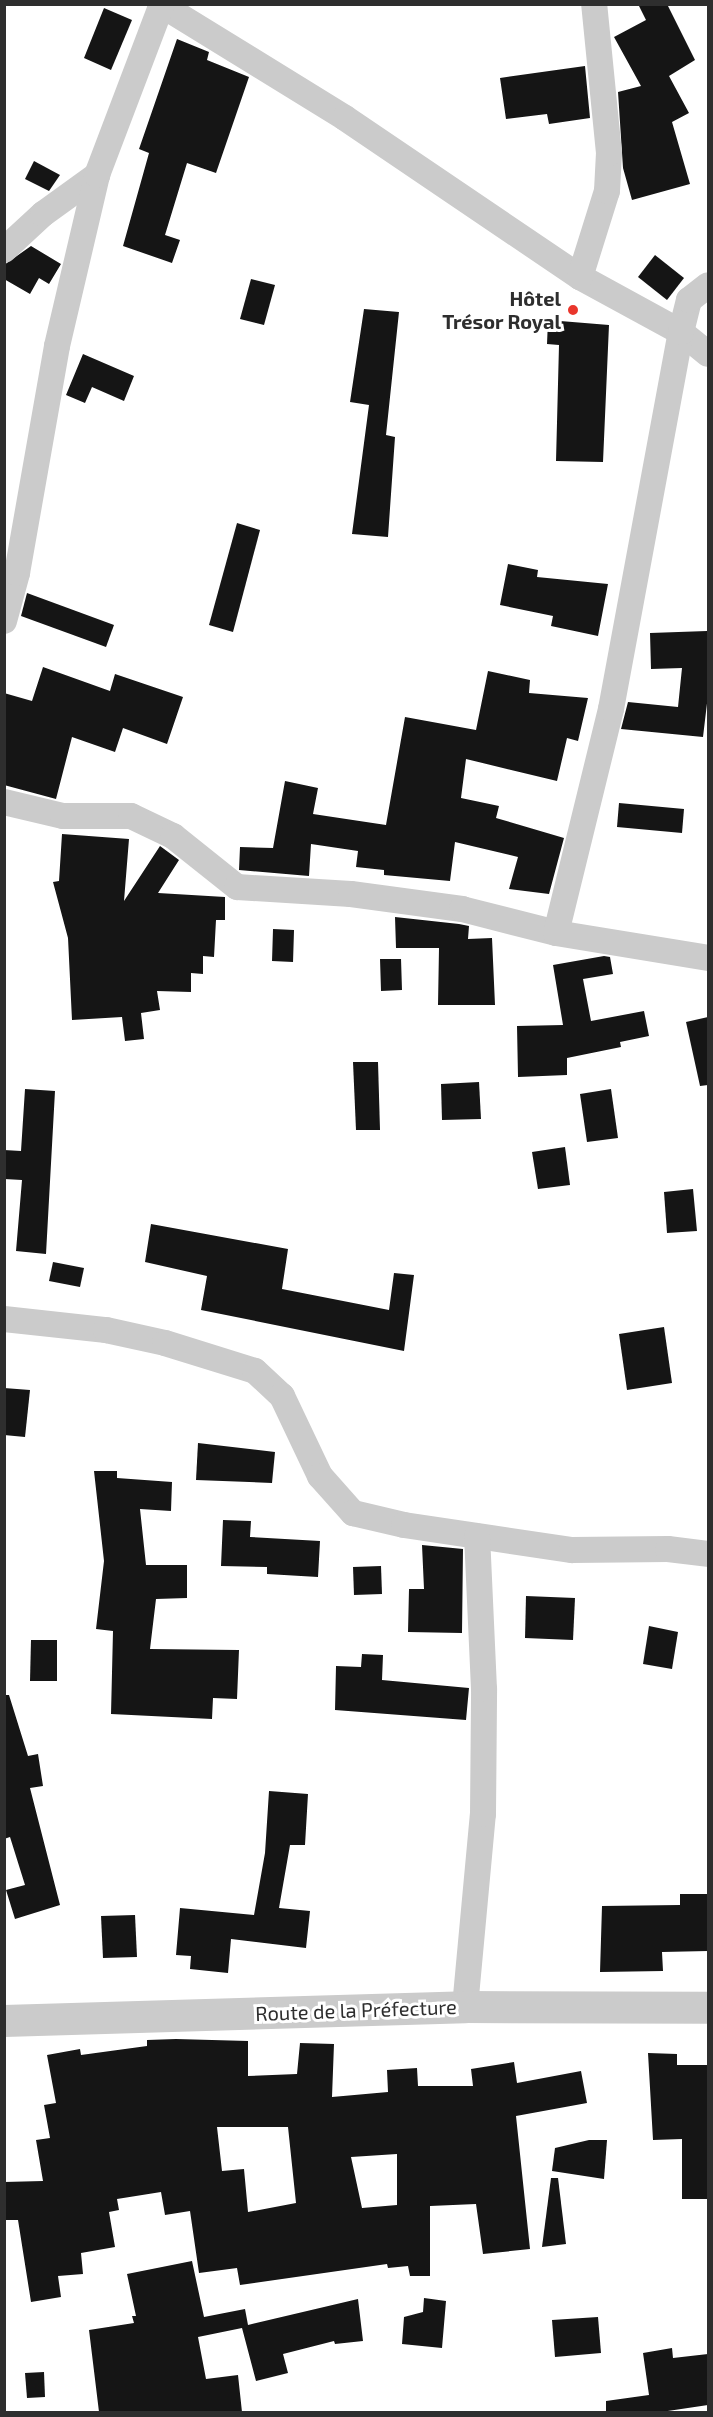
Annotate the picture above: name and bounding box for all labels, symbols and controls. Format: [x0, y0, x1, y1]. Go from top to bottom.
place label: Hôtel Trésor Royal [442, 286, 561, 333]
marker: Hôtel Trésor Royal [566, 303, 580, 317]
street label: Route de la Préfecture [255, 1994, 457, 2026]

